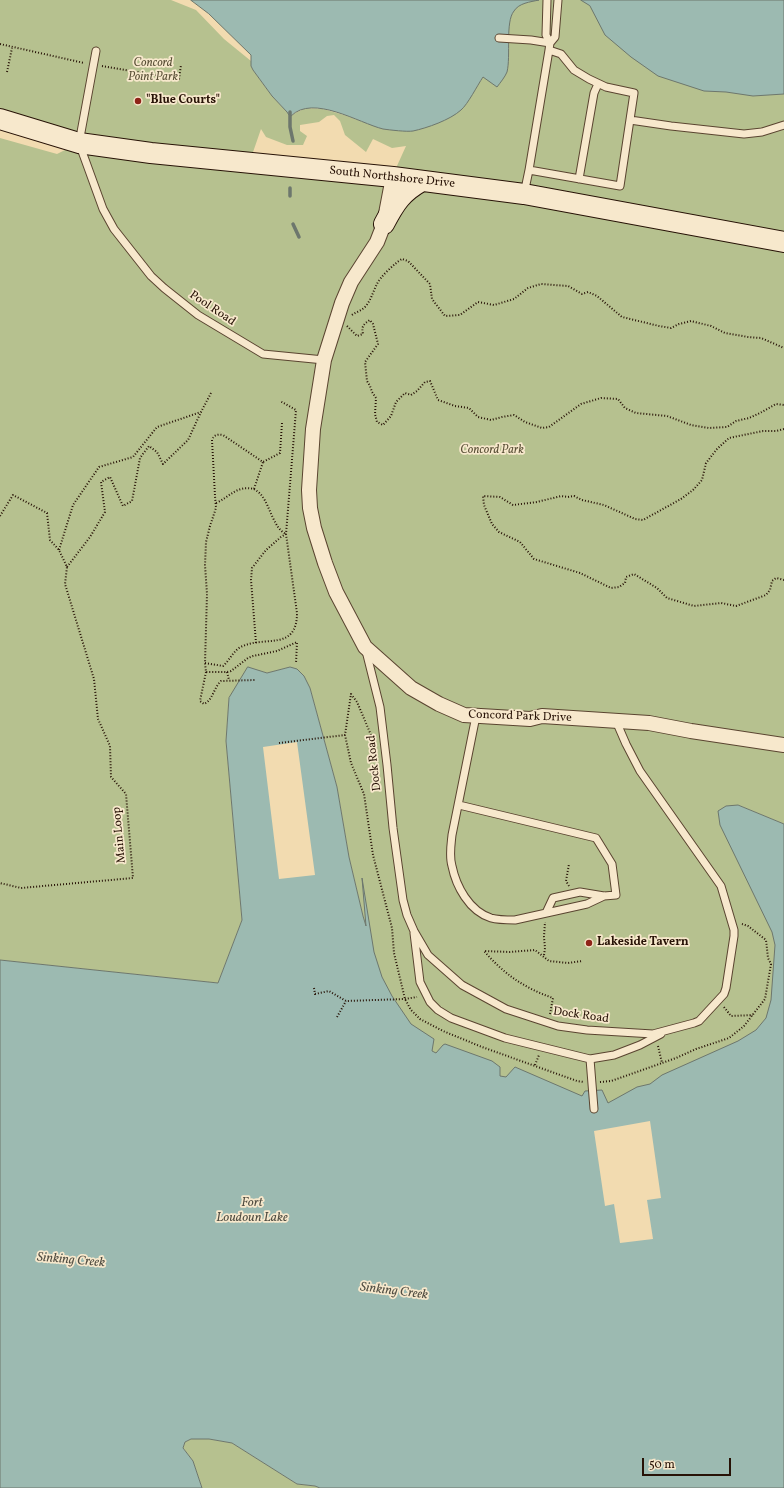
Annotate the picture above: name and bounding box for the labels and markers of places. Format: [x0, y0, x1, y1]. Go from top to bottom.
place label: "Blue Courts" [146, 94, 220, 108]
marker: "Blue Courts" [133, 96, 143, 106]
place label: Lakeside Tavern [597, 936, 689, 950]
marker: Lakeside Tavern [584, 938, 594, 948]

